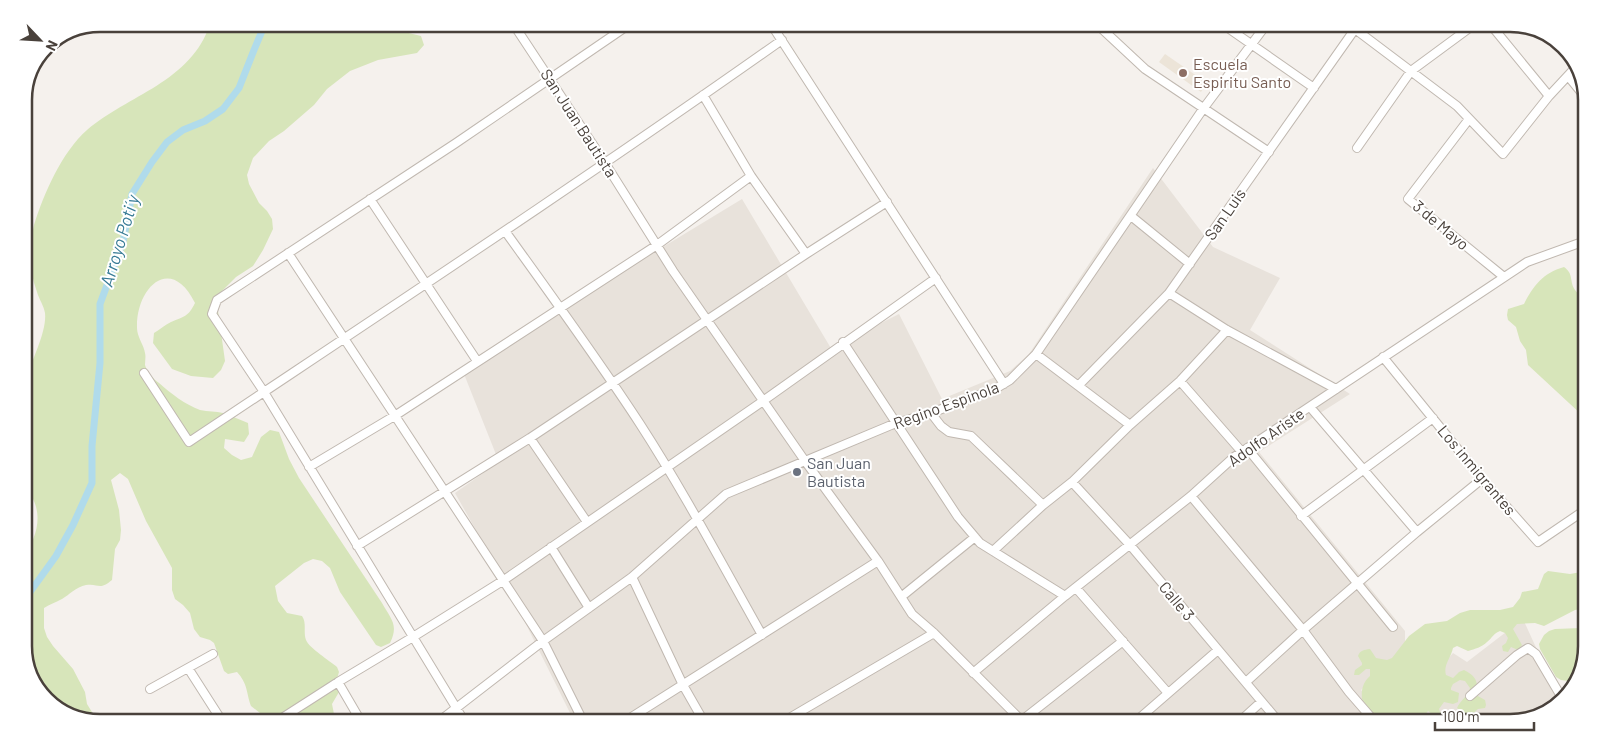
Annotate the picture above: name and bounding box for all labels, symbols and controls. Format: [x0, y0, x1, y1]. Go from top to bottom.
north arrow [15, 15, 65, 65]
text: N [43, 38, 62, 54]
place label: Escuela Espiritu Santo [1193, 54, 1291, 91]
street label: San Juan Bautista [537, 65, 622, 180]
marker: Escuela Espiritu Santo [1177, 67, 1189, 79]
street label: San Luis [1200, 184, 1249, 243]
water label: Arroyo Poti´y [95, 191, 144, 289]
street label: 3 de Mayo [1409, 196, 1473, 254]
street label: Regino Espinola [891, 377, 1001, 432]
street label: Adolfo Ariste [1224, 403, 1308, 470]
street label: Los inmigrantes [1434, 421, 1521, 519]
place label: San Juan Bautista [807, 453, 871, 490]
marker: San Juan Bautista [791, 466, 803, 478]
street label: Calle 3 [1156, 577, 1199, 624]
scale bar [1435, 700, 1534, 732]
text: 100 m [1442, 707, 1480, 725]

